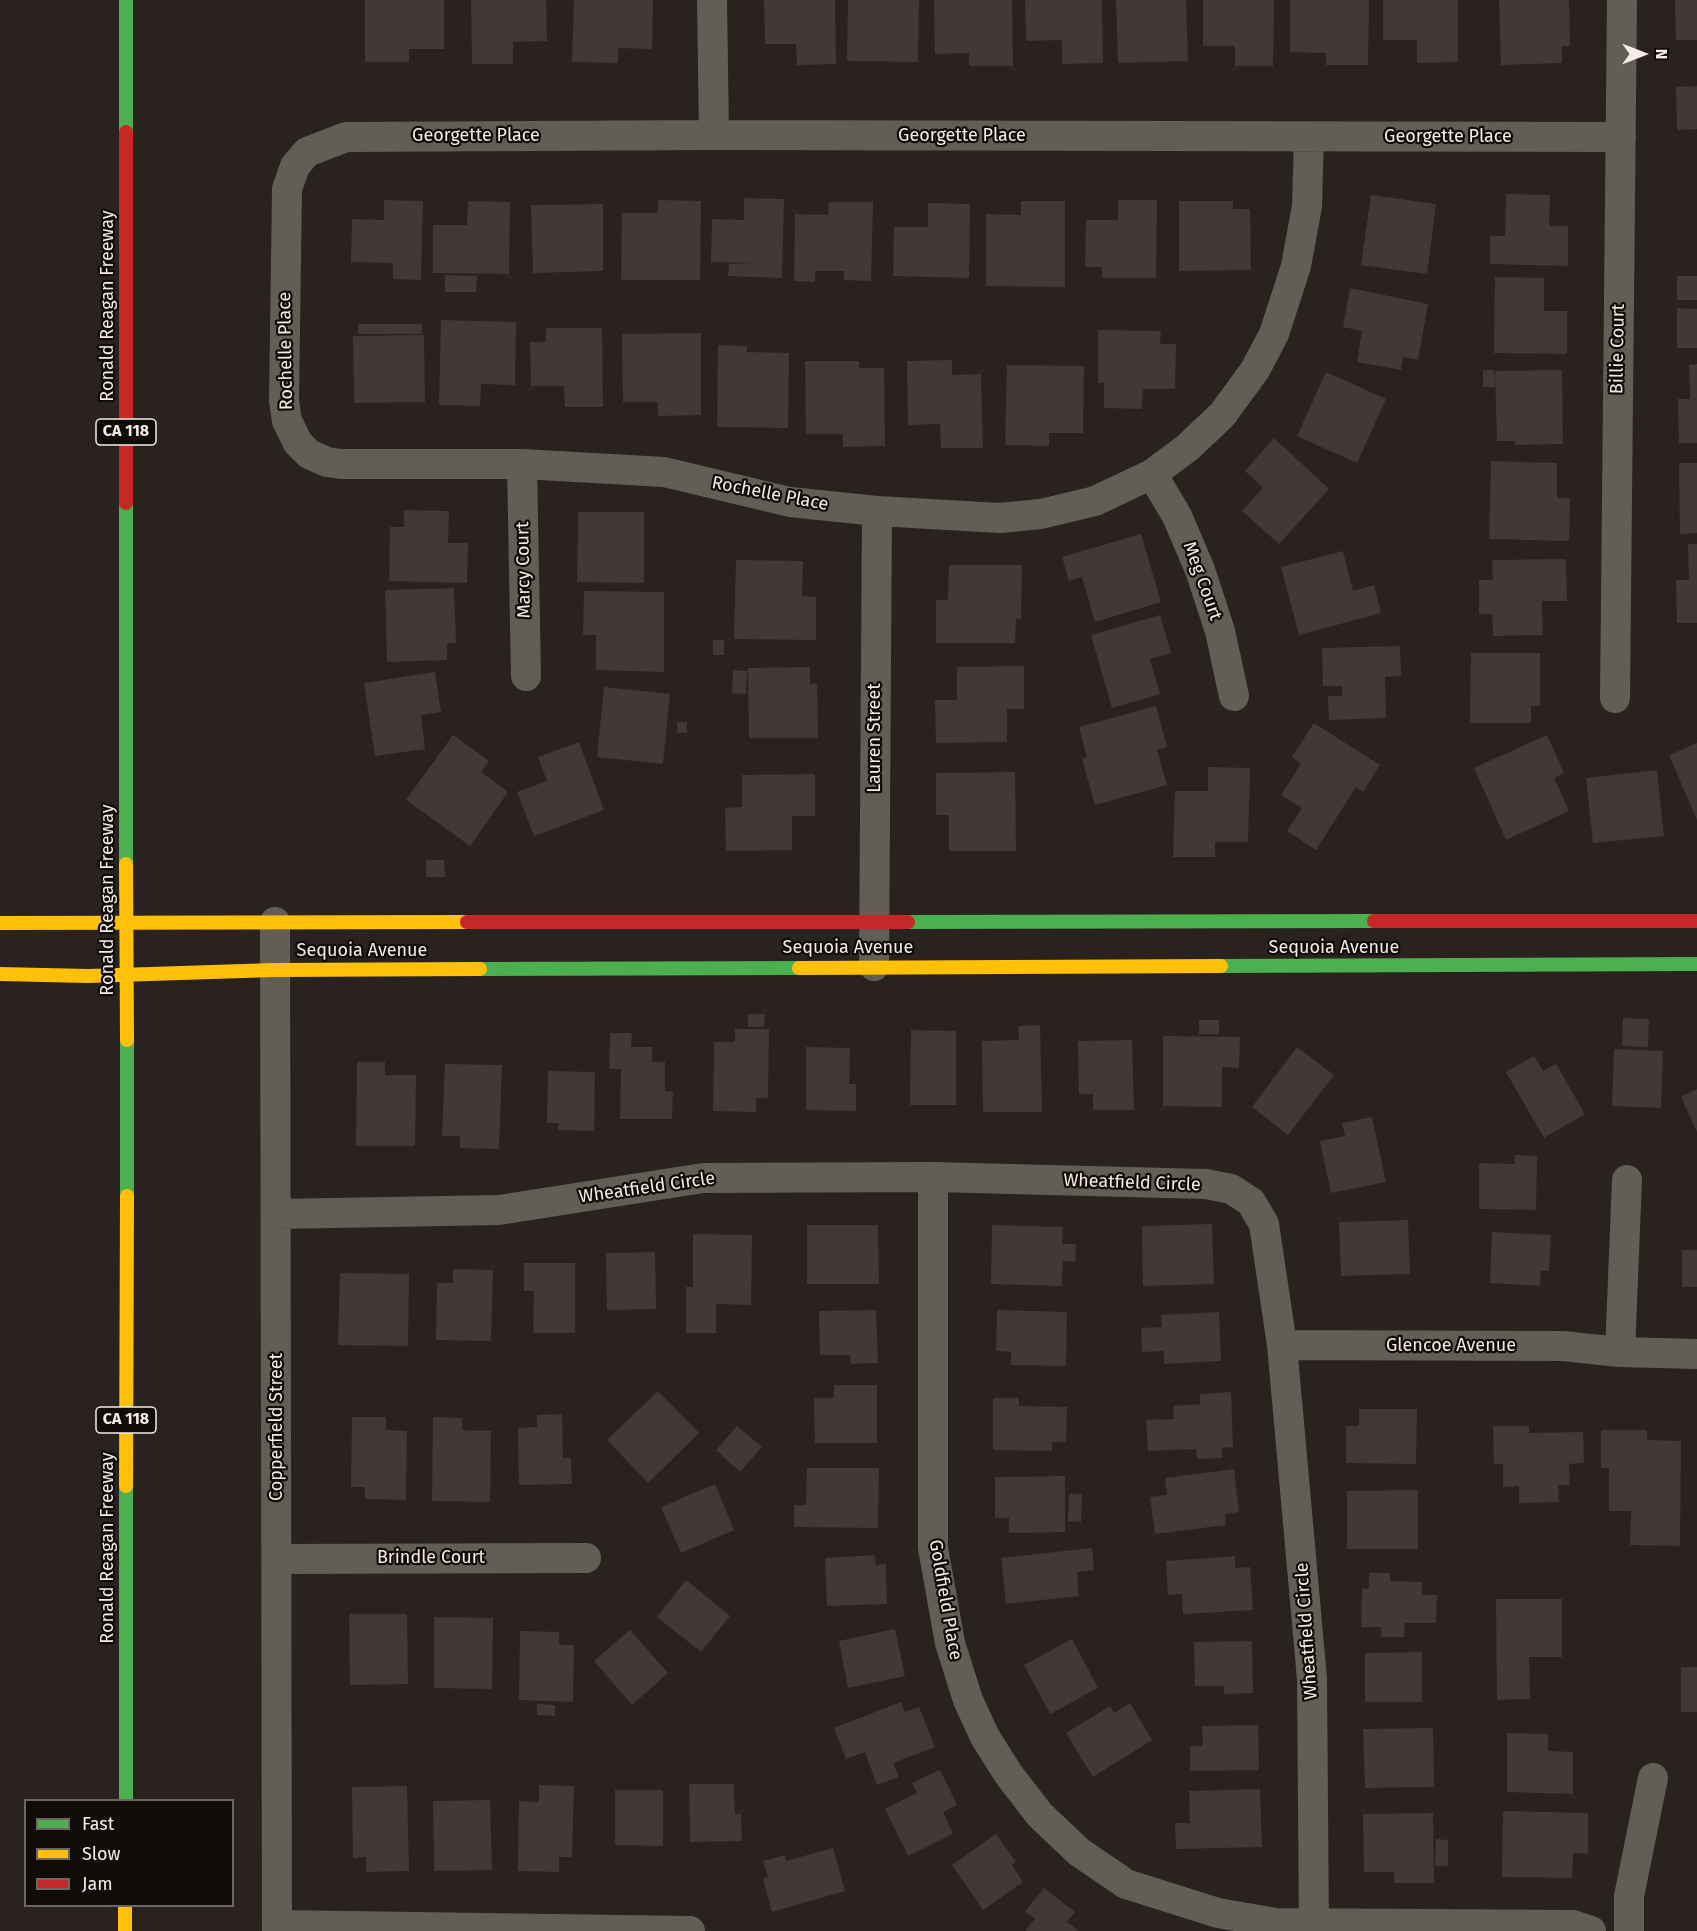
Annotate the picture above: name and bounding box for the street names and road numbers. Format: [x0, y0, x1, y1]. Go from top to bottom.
street label: Georgette Place [412, 125, 540, 147]
street label: Georgette Place [898, 125, 1026, 147]
street label: Georgette Place [1384, 126, 1512, 148]
street label: Ronald Reagan Freeway [97, 210, 119, 402]
street label: Rochelle Place [274, 292, 298, 410]
street label: Billie Court [1606, 304, 1630, 394]
road number: CA 118 [96, 419, 156, 445]
street label: Rochelle Place [710, 472, 830, 516]
street label: Marcy Court [512, 522, 536, 618]
street label: Meg Court [1178, 539, 1226, 623]
street label: Lauren Street [864, 683, 886, 793]
street label: Ronald Reagan Freeway [97, 804, 119, 996]
street label: Sequoia Avenue [783, 937, 913, 959]
street label: Sequoia Avenue [1269, 937, 1399, 959]
street label: Sequoia Avenue [297, 940, 427, 962]
street label: Wheatfield Circle [577, 1168, 717, 1208]
street label: Wheatfield Circle [1063, 1170, 1201, 1196]
street label: Glencoe Avenue [1386, 1335, 1516, 1357]
street label: Copperfield Street [266, 1353, 288, 1501]
road number: CA 118 [96, 1407, 156, 1433]
street label: Ronald Reagan Freeway [97, 1452, 119, 1644]
street label: Goldfield Place [924, 1538, 966, 1662]
street label: Brindle Court [377, 1547, 485, 1569]
street label: Wheatfield Circle [1291, 1562, 1323, 1700]

